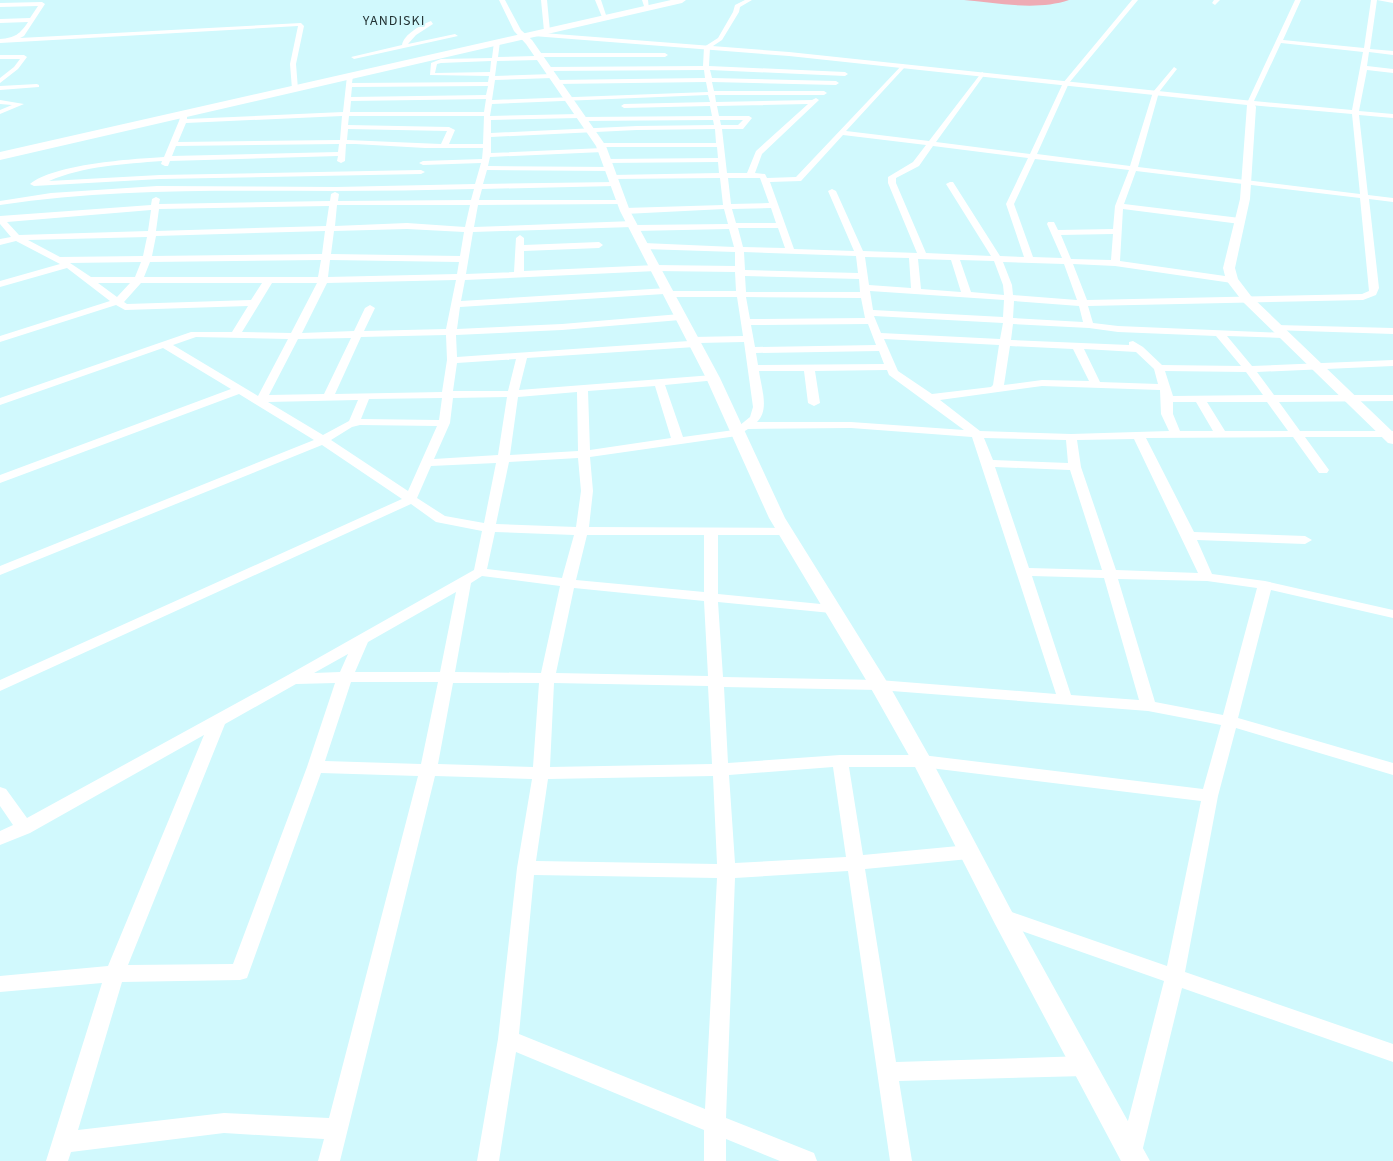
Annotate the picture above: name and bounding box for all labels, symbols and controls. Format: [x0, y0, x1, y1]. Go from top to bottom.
district label: YANDISKI [362, 11, 425, 31]

